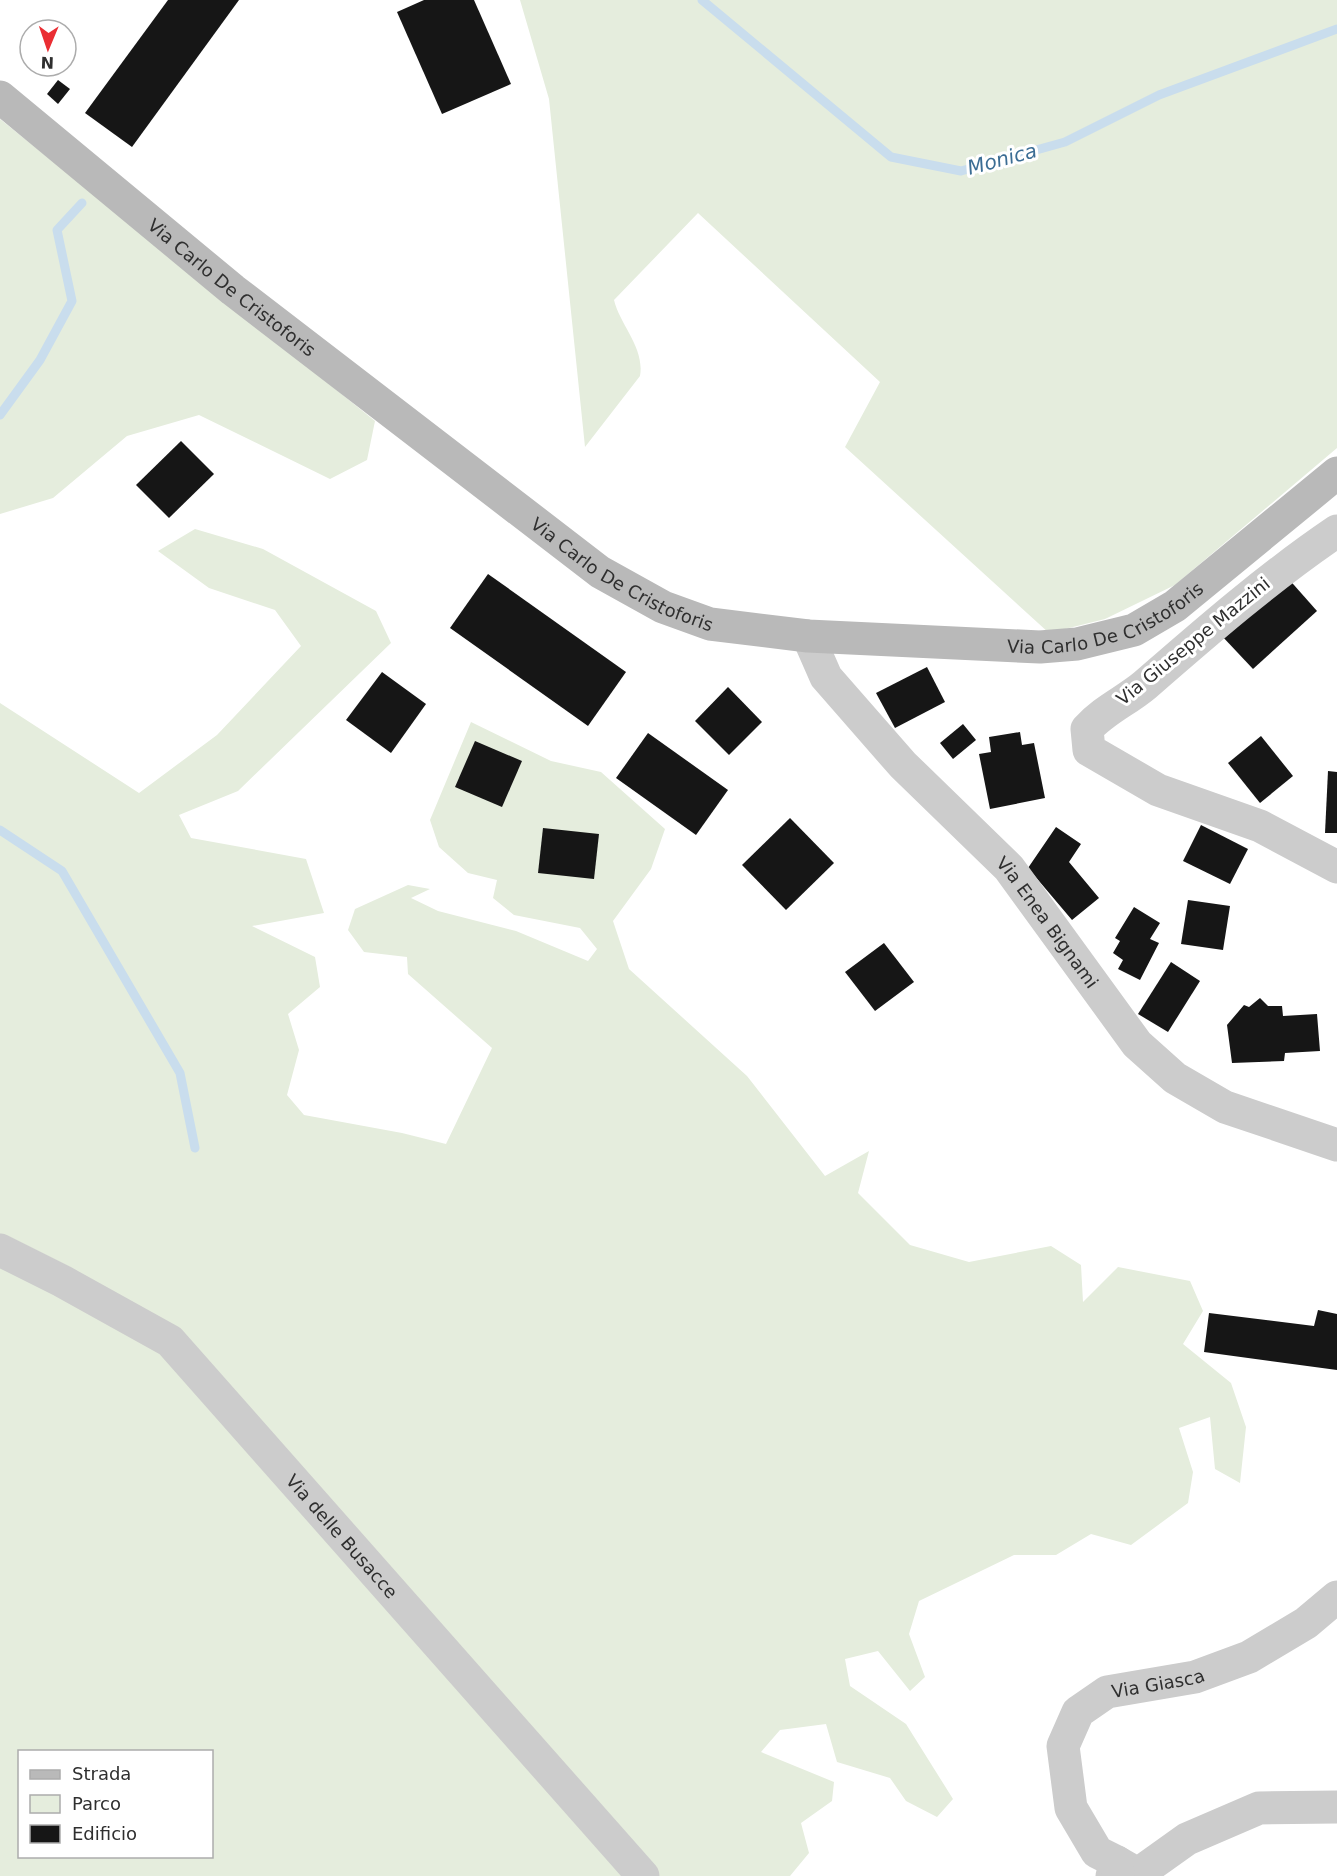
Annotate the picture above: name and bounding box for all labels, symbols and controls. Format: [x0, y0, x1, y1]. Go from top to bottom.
north arrow [18, 18, 78, 78]
text: N [40, 53, 55, 72]
water label: Monica [965, 138, 1039, 180]
street label: Via Carlo De Cristoforis [144, 214, 320, 360]
street label: Via Carlo De Cristoforis [527, 513, 716, 635]
street label: Via Giuseppe Mazzini [1112, 573, 1274, 709]
street label: Via Carlo De Cristoforis [1007, 577, 1207, 658]
street label: Via Enea Bignami [993, 852, 1103, 992]
street label: Via delle Busacce [282, 1470, 403, 1602]
street label: Via Giasca [1110, 1664, 1207, 1702]
legend [18, 1750, 213, 1858]
text: Strada [72, 1763, 131, 1784]
text: Parco [72, 1793, 121, 1814]
text: Edificio [72, 1823, 137, 1844]

